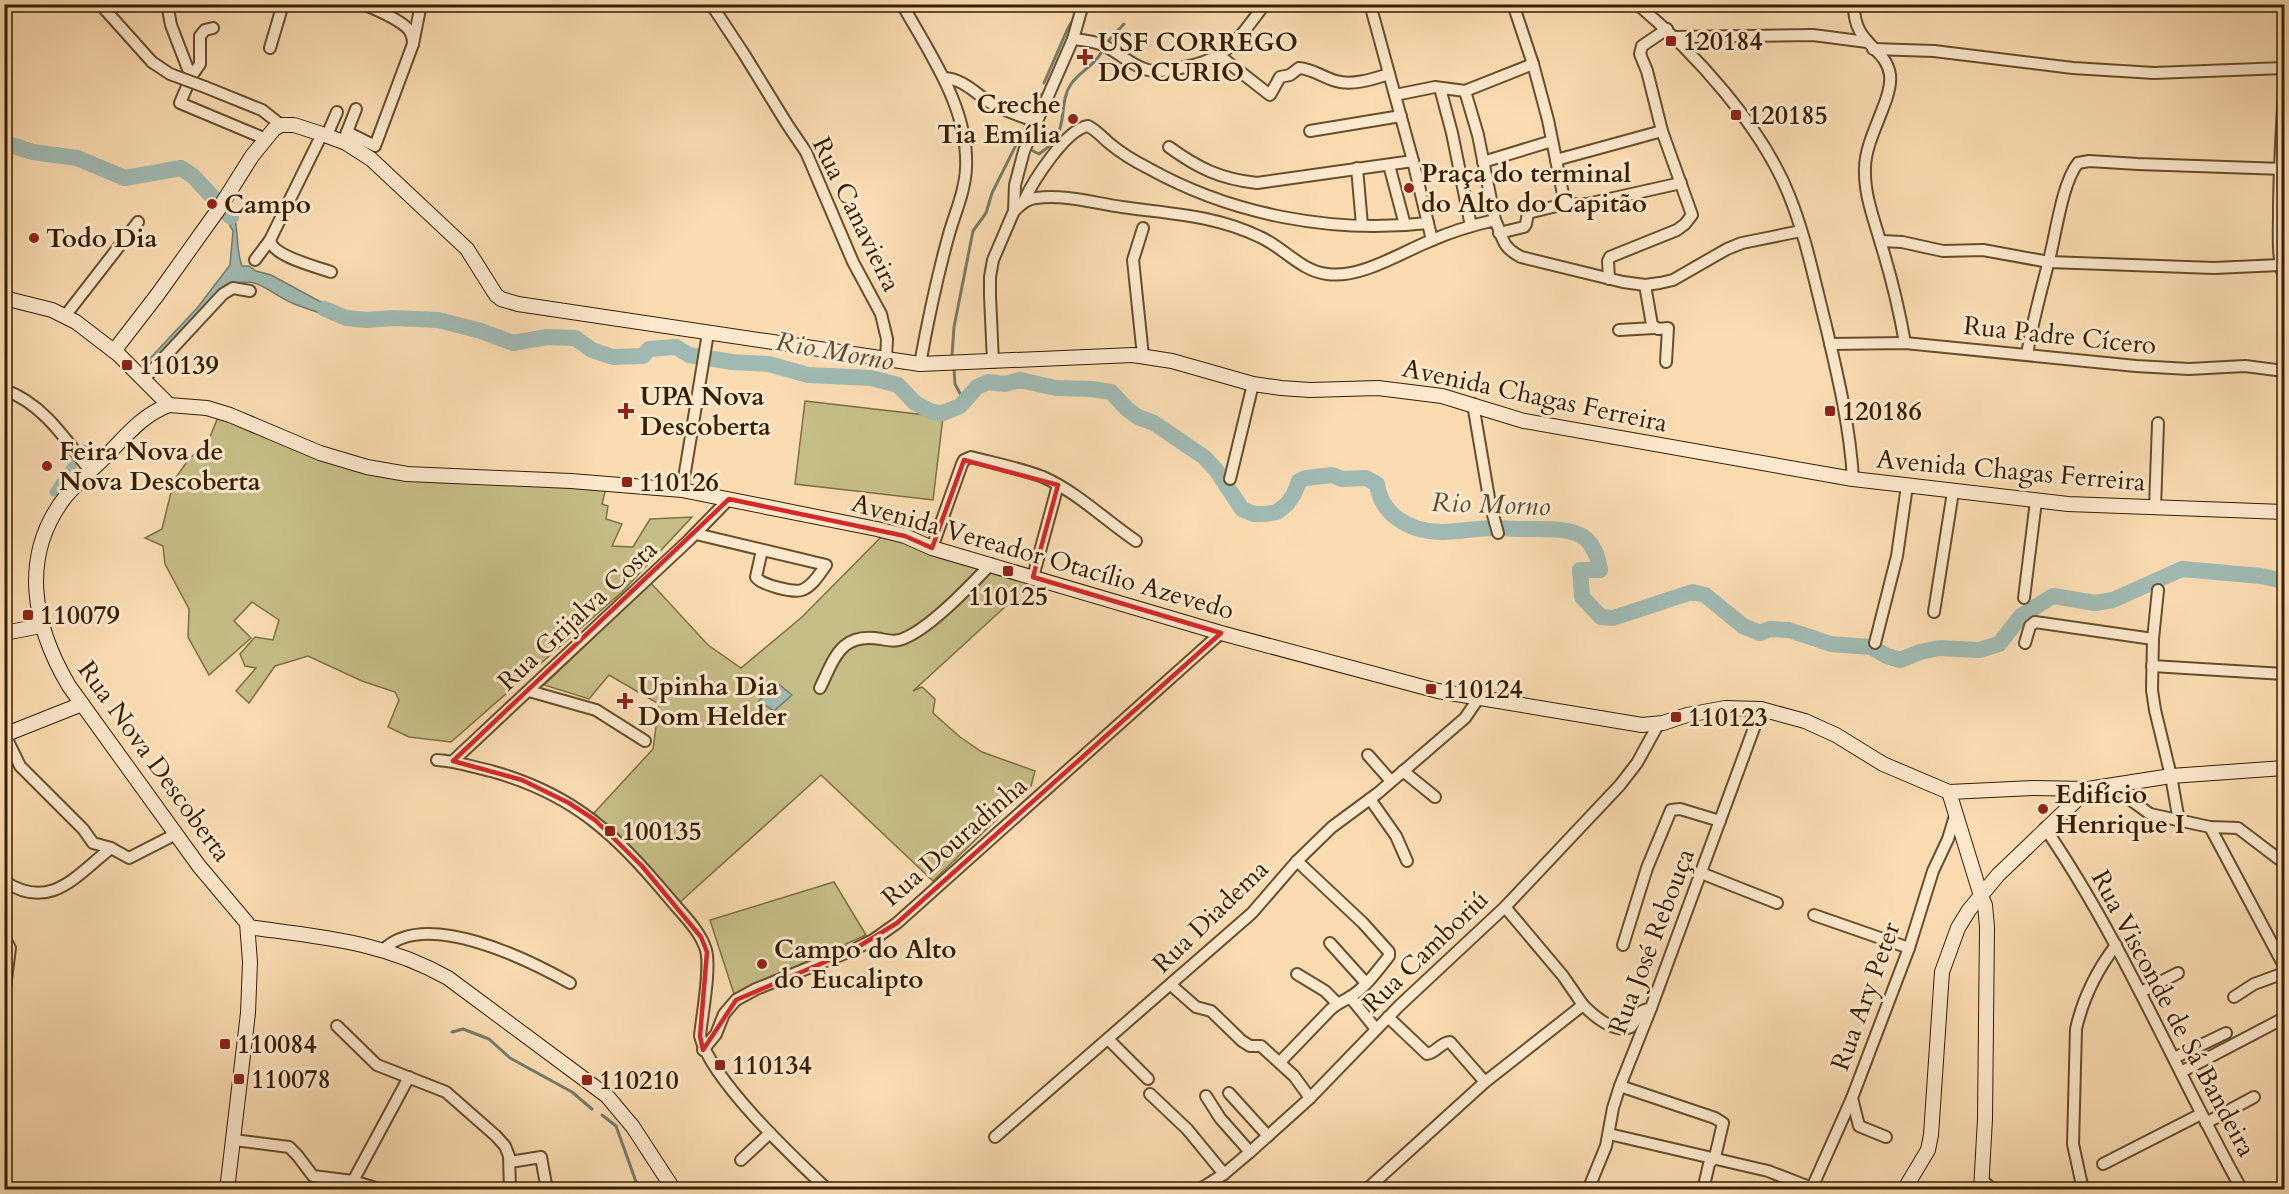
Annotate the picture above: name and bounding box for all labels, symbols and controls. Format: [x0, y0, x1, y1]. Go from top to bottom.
place label: 120184 [1683, 24, 1763, 59]
place label: USF CORREGO DO CURIO [1098, 25, 1298, 90]
marker: 120184 [1664, 34, 1678, 48]
marker: USF CORREGO DO CURIO [1076, 48, 1094, 66]
place label: Creche Tia Emília [937, 87, 1061, 152]
place label: 120185 [1748, 98, 1828, 133]
marker: 120185 [1729, 108, 1743, 122]
marker: Creche Tia Emília [1066, 112, 1080, 126]
street label: Rua Canavieira [804, 131, 909, 297]
place label: Praça do terminal do Alto do Capitão [1421, 156, 1647, 221]
marker: Praça do terminal do Alto do Capitão [1402, 181, 1416, 195]
place label: Campo [224, 187, 311, 222]
marker: Campo [205, 197, 219, 211]
place label: Todo Dia [46, 221, 158, 256]
marker: Todo Dia [27, 231, 41, 245]
street label: Rua Padre Cícero [1962, 308, 2158, 363]
water label: Rio Morno [773, 323, 897, 380]
place label: 110139 [139, 348, 219, 383]
street label: Avenida Chagas Ferreira [1399, 350, 1671, 441]
marker: 110139 [120, 358, 134, 372]
place label: UPA Nova Descoberta [640, 379, 771, 444]
place label: 120186 [1842, 394, 1922, 429]
marker: UPA Nova Descoberta [617, 402, 635, 420]
marker: 120186 [1823, 404, 1837, 418]
place label: Feira Nova de Nova Descoberta [59, 434, 261, 499]
street label: Avenida Chagas Ferreira [1875, 441, 2147, 500]
marker: Feira Nova de Nova Descoberta [40, 459, 54, 473]
place label: 110126 [639, 465, 719, 500]
marker: 110126 [620, 475, 634, 489]
water label: Rio Morno [1431, 484, 1552, 525]
street label: Avenida Vereador Otacílio Azevedo [848, 485, 1238, 628]
street label: Rua Grijalva Costa [490, 532, 665, 699]
marker: 110125 [1001, 564, 1015, 578]
place label: 110125 [968, 579, 1048, 614]
place label: 110079 [40, 598, 120, 633]
marker: 110079 [21, 608, 35, 622]
street label: Rua Nova Descoberta [70, 654, 239, 869]
place label: Upinha Dia Dom Helder [638, 669, 787, 734]
place label: 110124 [1443, 672, 1523, 707]
marker: 110124 [1424, 682, 1438, 696]
marker: Upinha Dia Dom Helder [616, 692, 634, 710]
place label: 110123 [1688, 700, 1768, 735]
marker: 110123 [1669, 710, 1683, 724]
street label: Rua Douradinha [874, 768, 1035, 914]
place label: Edifício Henrique I [2055, 777, 2185, 842]
marker: Edifício Henrique I [2036, 802, 2050, 816]
place label: 100135 [622, 814, 702, 849]
marker: 100135 [603, 824, 617, 838]
street label: Rua José Rebouça [1600, 843, 1703, 1039]
street label: Rua Diadema [1145, 852, 1276, 981]
street label: Rua Visconde de Sá Bandeira [2083, 864, 2264, 1163]
street label: Rua Camboriú [1355, 882, 1496, 1020]
street label: Rua Ary Peter [1822, 916, 1909, 1075]
place label: Campo do Alto do Eucalipto [774, 932, 956, 997]
marker: Campo do Alto do Eucalipto [755, 957, 769, 971]
place label: 110084 [237, 1027, 317, 1062]
marker: 110084 [218, 1037, 232, 1051]
place label: 110134 [732, 1048, 812, 1083]
marker: 110134 [713, 1058, 727, 1072]
place label: 110078 [251, 1062, 331, 1097]
place label: 110210 [599, 1063, 679, 1098]
marker: 110078 [232, 1072, 246, 1086]
marker: 110210 [580, 1073, 594, 1087]

